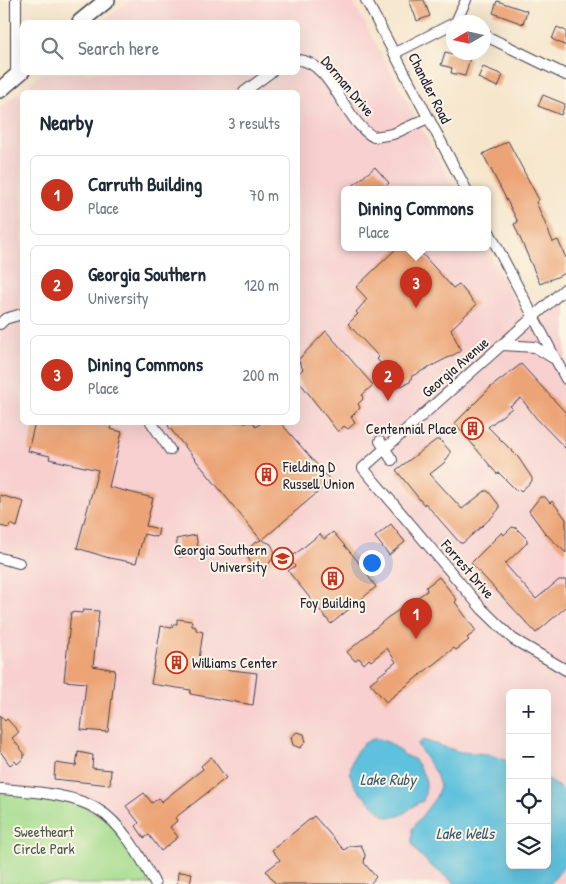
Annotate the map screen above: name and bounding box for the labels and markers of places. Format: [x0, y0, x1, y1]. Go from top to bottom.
pin: 3 [400, 267, 432, 308]
pin: 2 [372, 360, 404, 401]
building icon: Centennial Place [461, 416, 485, 440]
place label: Centennial Place [366, 418, 457, 439]
place label: Fielding D Russell Union [282, 456, 355, 494]
building icon: Fielding D Russell Union [255, 463, 279, 487]
place label: Georgia Southern University [174, 539, 267, 577]
school or university icon: Georgia Southern University [271, 546, 295, 570]
building icon: Foy Building [321, 567, 345, 591]
place label: Foy Building [299, 592, 366, 613]
pin: 1 [400, 598, 432, 639]
building icon: Williams Center [164, 650, 188, 674]
place label: Williams Center [192, 652, 278, 673]

